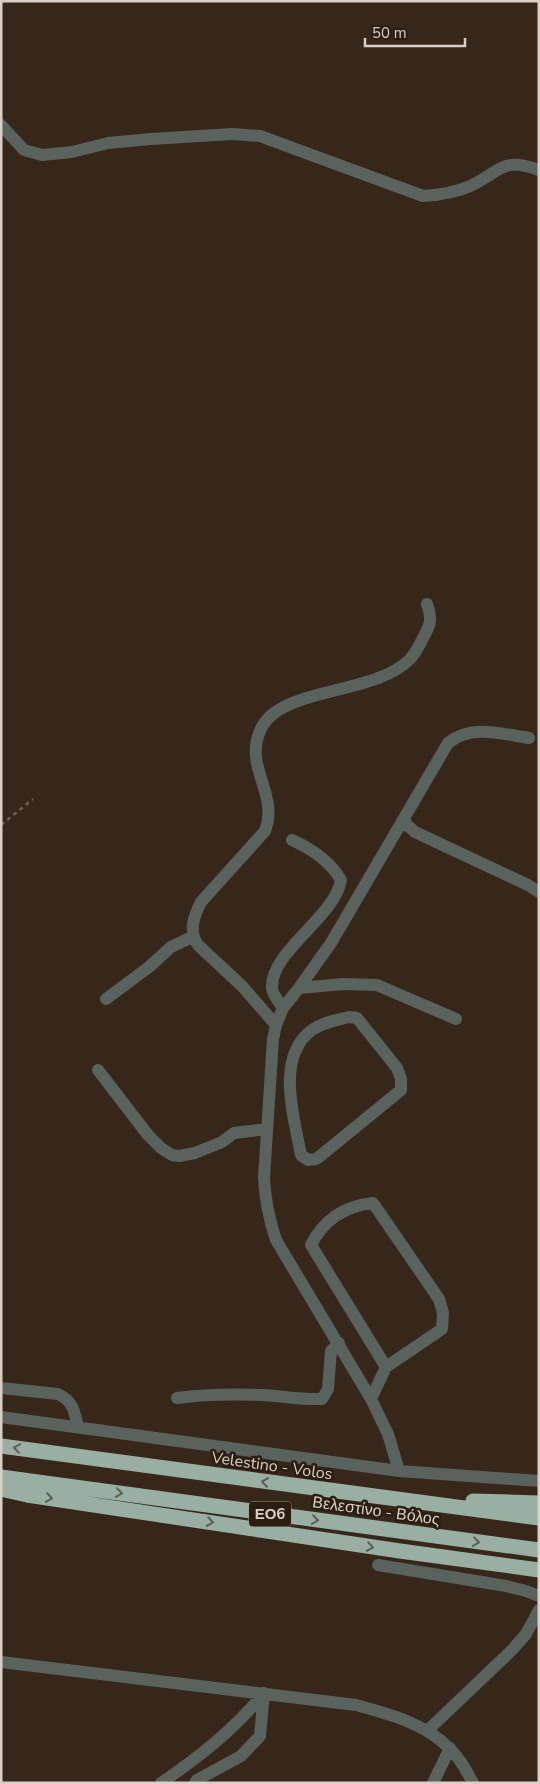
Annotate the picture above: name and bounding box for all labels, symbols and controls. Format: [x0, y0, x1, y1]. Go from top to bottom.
scale bar [365, 15, 465, 47]
text: 50 m [372, 23, 407, 43]
one-way arrow [13, 1443, 21, 1454]
street label: Velestino - Volos [209, 1446, 334, 1485]
one-way arrow [261, 1477, 269, 1488]
one-way arrow [115, 1488, 123, 1498]
street label: Βελεστίνο - Βόλος [311, 1491, 441, 1531]
one-way arrow [46, 1492, 54, 1503]
road number: ΕΟ6 [249, 1502, 291, 1526]
one-way arrow [311, 1514, 319, 1525]
one-way arrow [205, 1517, 214, 1527]
one-way arrow [472, 1536, 480, 1547]
one-way arrow [366, 1541, 375, 1551]

